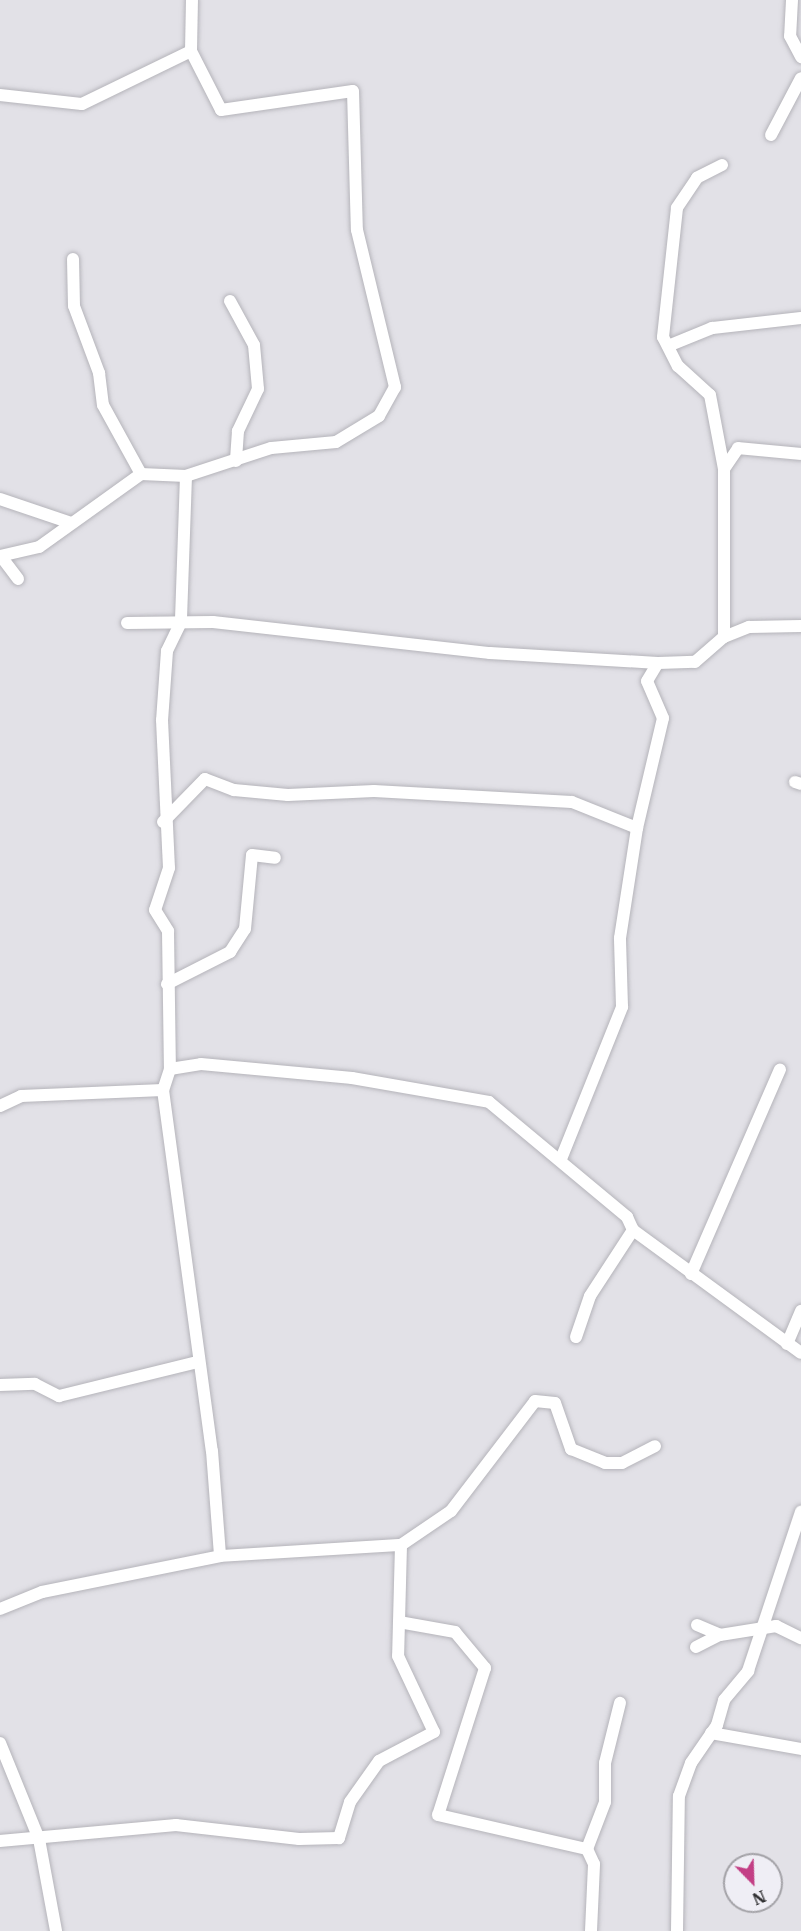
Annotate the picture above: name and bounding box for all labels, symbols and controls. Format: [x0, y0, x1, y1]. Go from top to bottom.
north arrow [723, 1853, 783, 1913]
text: N [750, 1886, 769, 1909]

